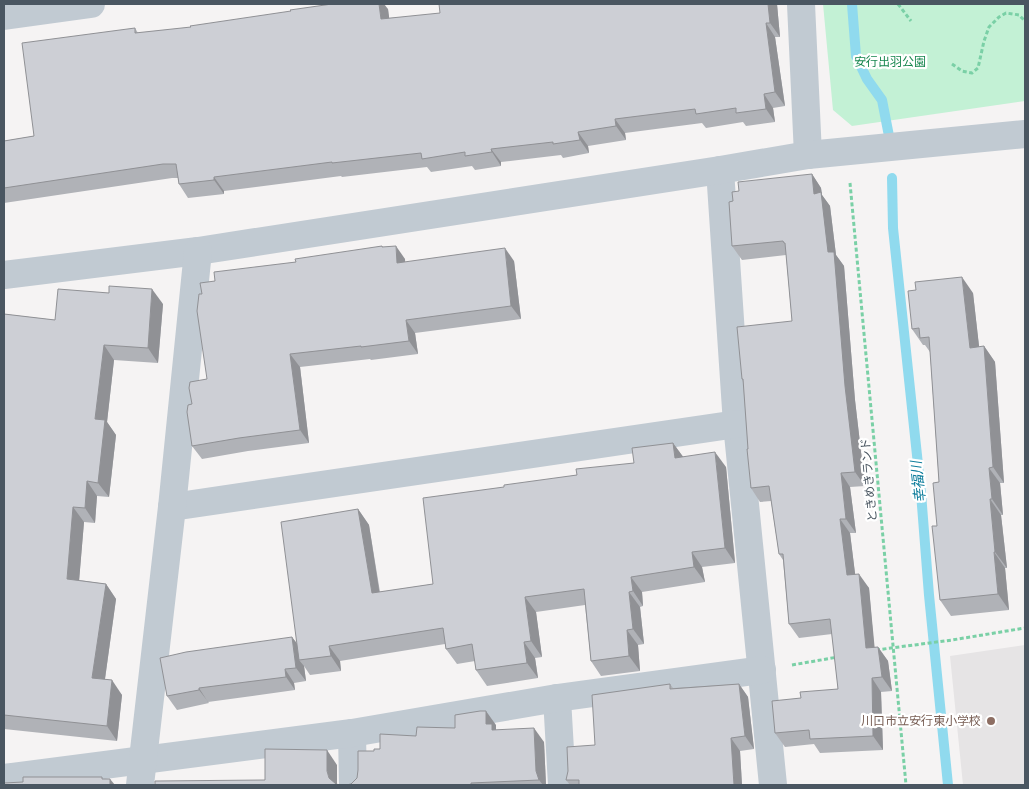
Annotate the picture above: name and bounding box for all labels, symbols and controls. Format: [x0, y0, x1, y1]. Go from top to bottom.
park label: 安行出羽公園 [854, 55, 926, 69]
street label: ときめきランド [858, 438, 880, 522]
water label: 幸福川 [908, 458, 928, 504]
place label: 川口市立安行東小学校 [861, 714, 981, 728]
marker: 川口市立安行東小学校 [985, 715, 997, 727]

